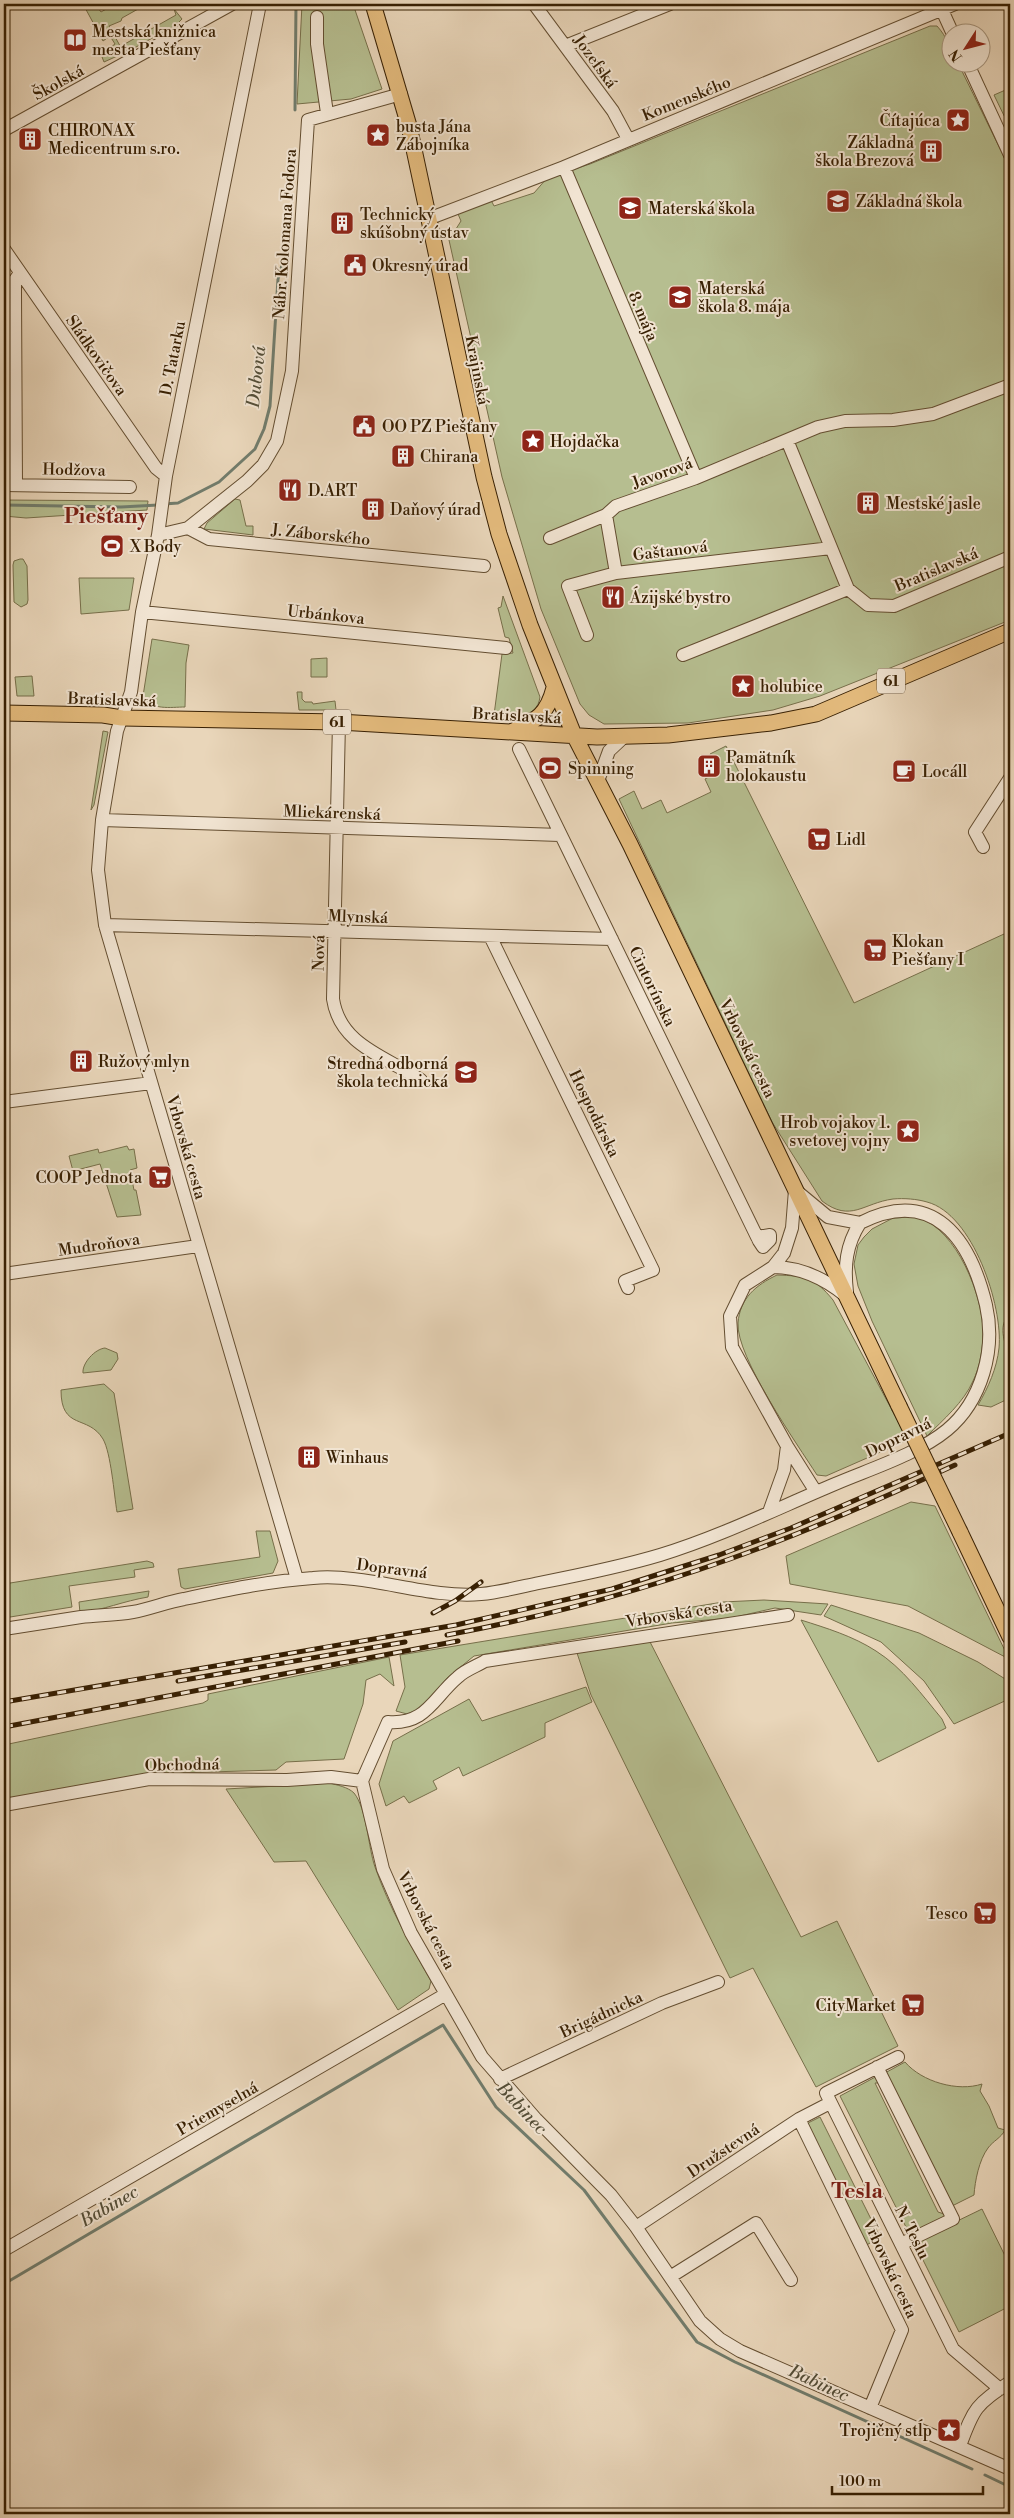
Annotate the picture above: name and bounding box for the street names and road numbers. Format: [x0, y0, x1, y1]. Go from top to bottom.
street label: Jozefská [568, 30, 622, 93]
street label: Školská [29, 59, 88, 105]
street label: Komenského [639, 72, 734, 126]
street label: Nábr. Kolomana Fodora [269, 147, 301, 320]
street label: 8. mája [624, 289, 663, 345]
street label: Sládkovičova [61, 311, 132, 401]
street label: D. Tatarku [156, 319, 190, 398]
street label: Krajinská [460, 334, 494, 408]
street label: Javorová [629, 453, 696, 493]
street label: Hodžova [42, 459, 107, 481]
street label: J. Záborského [269, 520, 371, 550]
street label: Gaštanová [632, 536, 710, 566]
street label: Bratislavská [891, 543, 982, 597]
street label: Urbánkova [286, 601, 367, 629]
road number: 61 [877, 668, 905, 694]
street label: Bratislavská [66, 688, 158, 712]
street label: Bratislavská [471, 704, 563, 728]
road number: 61 [323, 710, 351, 734]
street label: Mliekárenská [283, 801, 382, 825]
street label: Mlynská [328, 906, 389, 928]
street label: Nová [309, 934, 329, 971]
street label: Cintorínska [624, 943, 680, 1030]
street label: Vrbovská cesta [714, 995, 780, 1102]
street label: Hospodárska [564, 1066, 624, 1161]
street label: Vrbovská cesta [161, 1092, 211, 1203]
street label: Mudroňova [57, 1229, 142, 1261]
street label: Dopravná [862, 1413, 936, 1462]
street label: Dopravná [355, 1555, 429, 1583]
street label: Vrbovská cesta [623, 1596, 735, 1632]
street label: Obchodná [144, 1754, 221, 1776]
street label: Vrbovská cesta [392, 1867, 460, 1974]
street label: Brigádnicka [556, 1987, 647, 2043]
street label: Priemyselná [173, 2077, 263, 2140]
street label: Družstevná [684, 2119, 764, 2182]
street label: N. Teslu [890, 2202, 934, 2263]
street label: Vrbovská cesta [858, 2215, 922, 2322]

